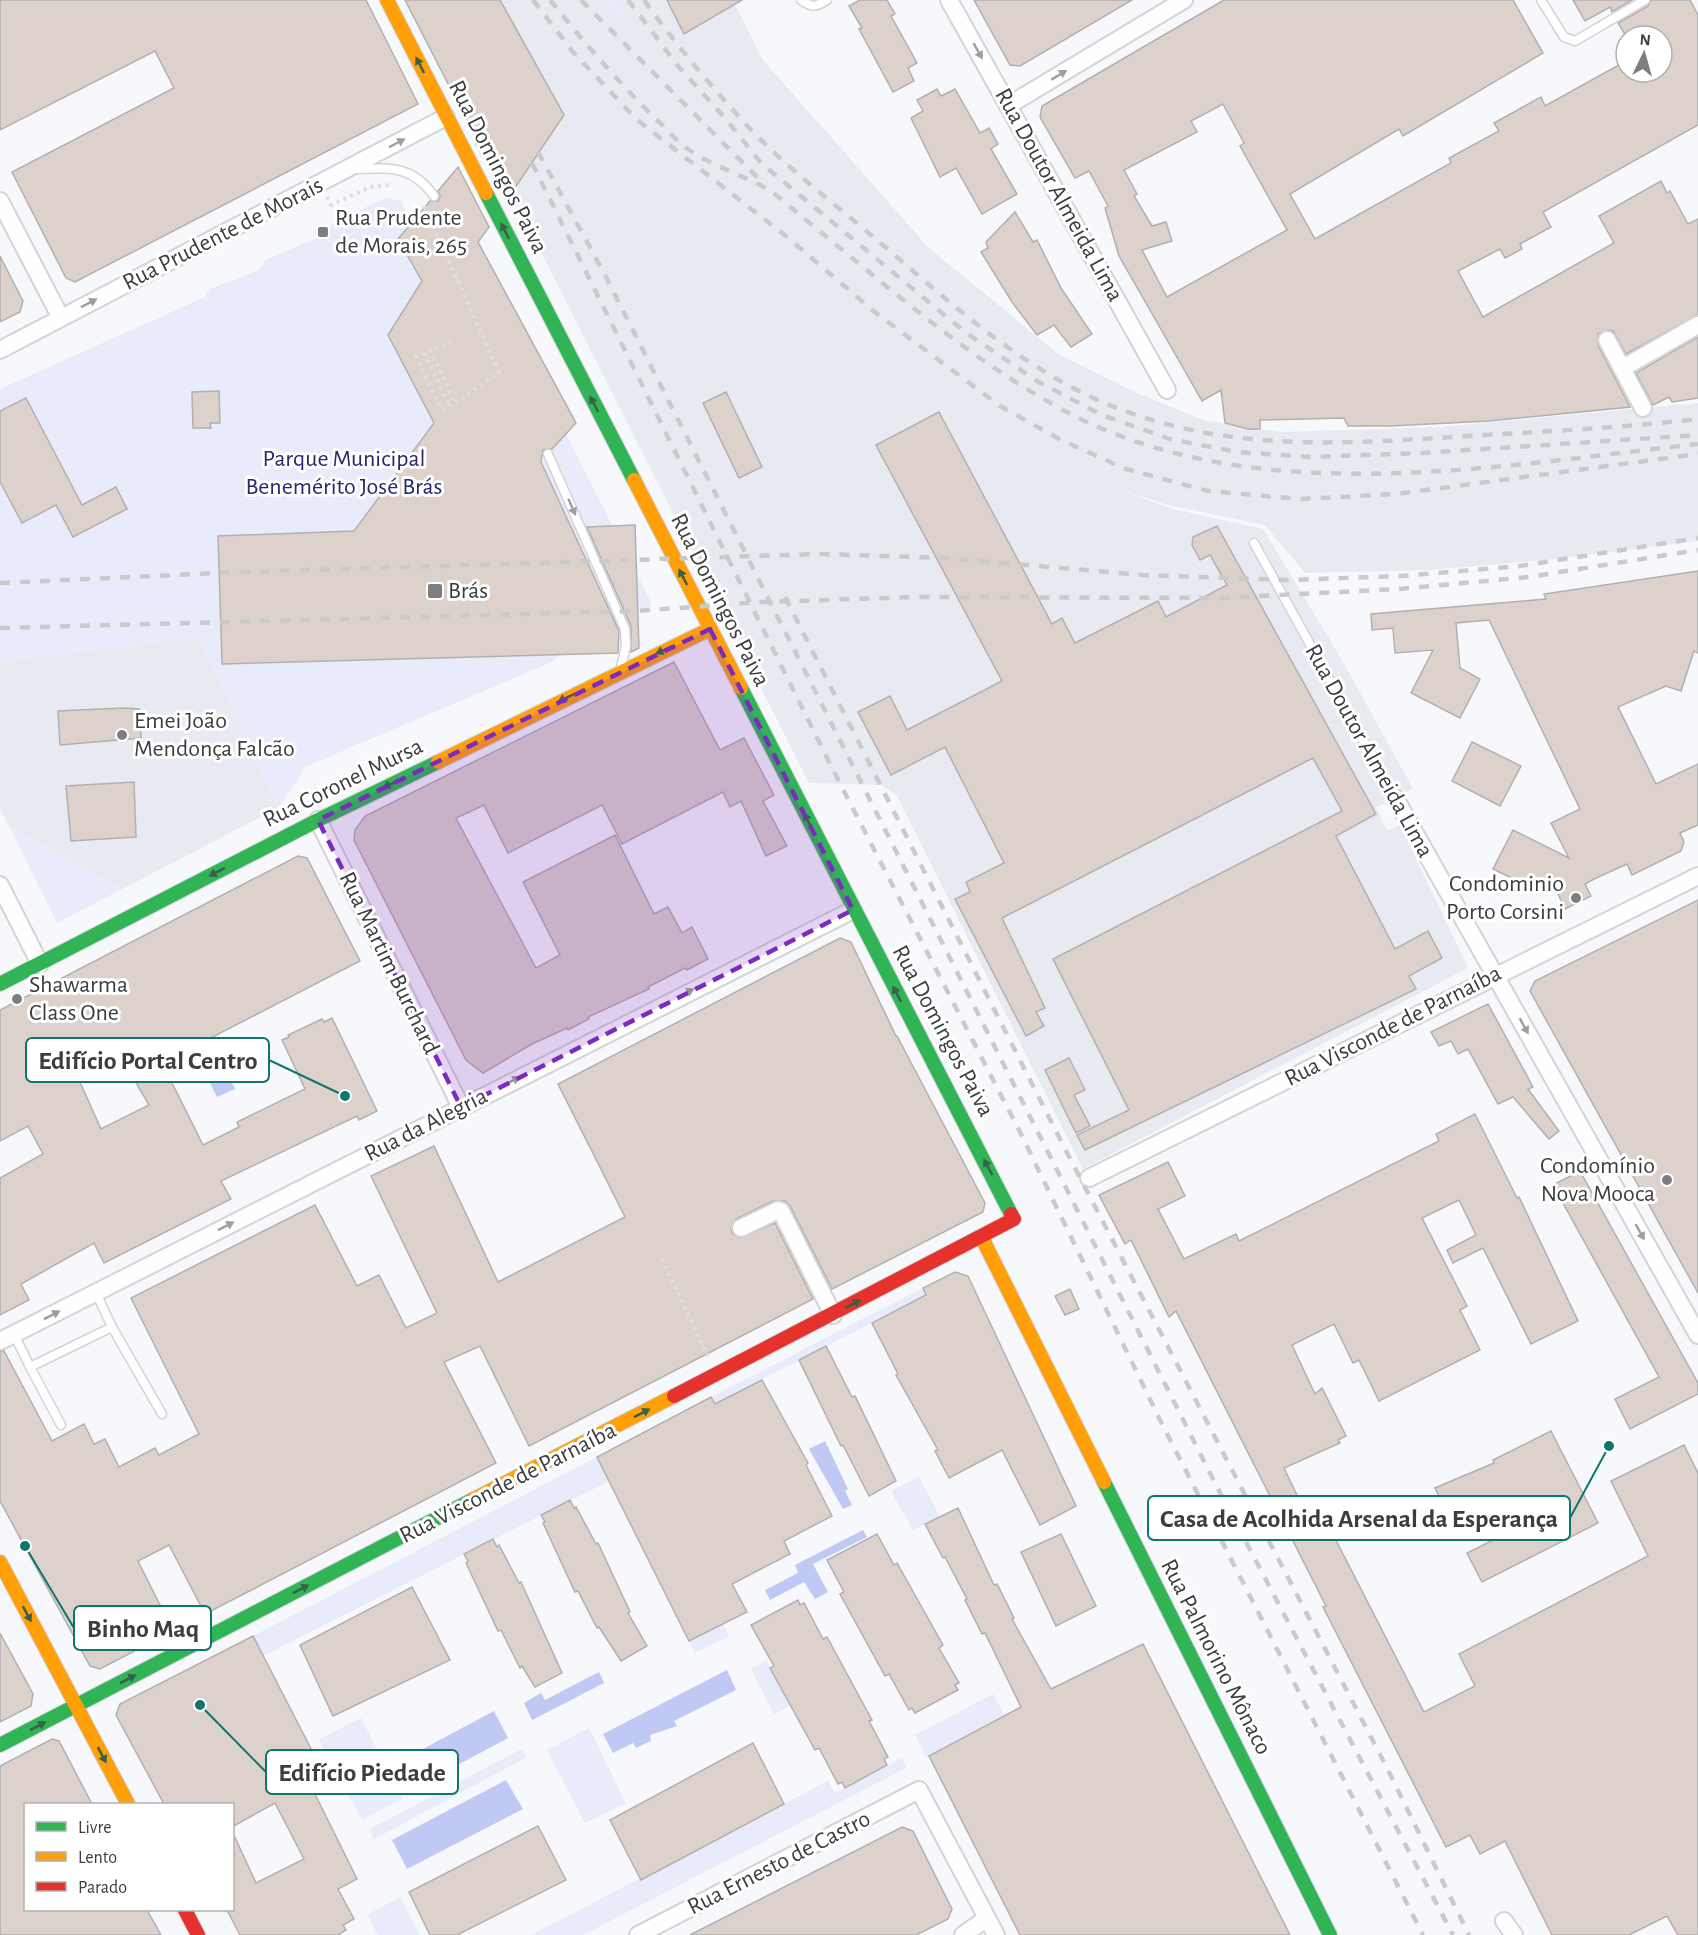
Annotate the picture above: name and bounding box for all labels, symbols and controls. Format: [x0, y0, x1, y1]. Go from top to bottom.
north arrow [1614, 24, 1674, 84]
text: N [1639, 32, 1651, 49]
one-way arrow [973, 43, 984, 59]
one-way arrow [415, 56, 425, 73]
one-way arrow [1051, 69, 1067, 80]
street label: Rua Domingos Paiva [444, 77, 552, 257]
street label: Rua Doutor Almeida Lima [990, 84, 1128, 306]
one-way arrow [389, 138, 406, 148]
street label: Rua Prudente de Morais [119, 173, 327, 295]
place label: Rua Prudente de Morais, 265 [335, 206, 467, 258]
one-way arrow [500, 222, 510, 239]
marker: Rua Prudente de Morais, 265 [316, 225, 330, 239]
one-way arrow [81, 298, 98, 308]
one-way arrow [589, 395, 599, 412]
park label: Parque Municipal Benemérito José Brás [246, 447, 442, 499]
one-way arrow [567, 499, 576, 516]
street label: Rua Domingos Paiva [666, 510, 774, 690]
one-way arrow [679, 569, 688, 586]
place label: Brás [448, 579, 488, 603]
marker: Brás [426, 582, 444, 600]
street label: Rua Doutor Almeida Lima [1300, 640, 1438, 862]
one-way arrow [656, 646, 673, 655]
one-way arrow [558, 694, 575, 703]
place label: Emei João Mendonça Falcão [134, 709, 295, 761]
marker: Emei João Mendonça Falcão [115, 728, 129, 742]
street label: Rua Coronel Mursa [259, 734, 427, 832]
one-way arrow [382, 778, 400, 788]
one-way arrow [803, 812, 813, 829]
one-way arrow [208, 866, 226, 876]
street label: Rua Martim Burchard [335, 868, 443, 1058]
place label: Condominio Porto Corsini [1446, 872, 1564, 924]
marker: Condominio Porto Corsini [1569, 891, 1583, 905]
street label: Rua Domingos Paiva [888, 941, 998, 1121]
street label: Rua Visconde de Parnaíba [1281, 961, 1505, 1091]
place label: Shawarma Class One [29, 973, 128, 1025]
one-way arrow [893, 985, 903, 1003]
one-way arrow [678, 989, 695, 998]
marker: Shawarma Class One [10, 992, 24, 1006]
one-way arrow [1518, 1017, 1528, 1034]
callout: Edifício Portal Centro [26, 1038, 269, 1082]
text: Edifício Portal Centro [38, 1048, 258, 1074]
one-way arrow [504, 1076, 521, 1086]
street label: Rua da Alegria [361, 1084, 491, 1166]
place label: Condomínio Nova Mooca [1540, 1154, 1655, 1206]
one-way arrow [983, 1158, 993, 1175]
marker: Condomínio Nova Mooca [1660, 1173, 1674, 1187]
one-way arrow [217, 1222, 235, 1232]
one-way arrow [1635, 1224, 1645, 1241]
one-way arrow [844, 1300, 861, 1309]
one-way arrow [44, 1310, 61, 1320]
one-way arrow [634, 1408, 651, 1418]
street label: Rua Visconde de Parnaíba [396, 1418, 620, 1548]
callout: Casa de Acolhida Arsenal da Esperança [1148, 1496, 1570, 1540]
text: Casa de Acolhida Arsenal da Esperança [1160, 1506, 1558, 1532]
street label: Rua Palmorino Mônaco [1156, 1555, 1276, 1759]
one-way arrow [292, 1585, 310, 1595]
one-way arrow [22, 1606, 32, 1623]
callout: Binho Maq [74, 1606, 211, 1650]
text: Binho Maq [87, 1616, 199, 1642]
one-way arrow [119, 1674, 136, 1684]
one-way arrow [29, 1721, 47, 1731]
one-way arrow [97, 1747, 107, 1764]
callout: Edifício Piedade [266, 1750, 458, 1794]
text: Edifício Piedade [278, 1760, 446, 1786]
legend [24, 1803, 234, 1911]
street label: Rua Ernesto de Castro [684, 1807, 874, 1919]
text: Livre [78, 1819, 112, 1837]
text: Lento [78, 1849, 117, 1867]
text: Parado [78, 1879, 127, 1897]

